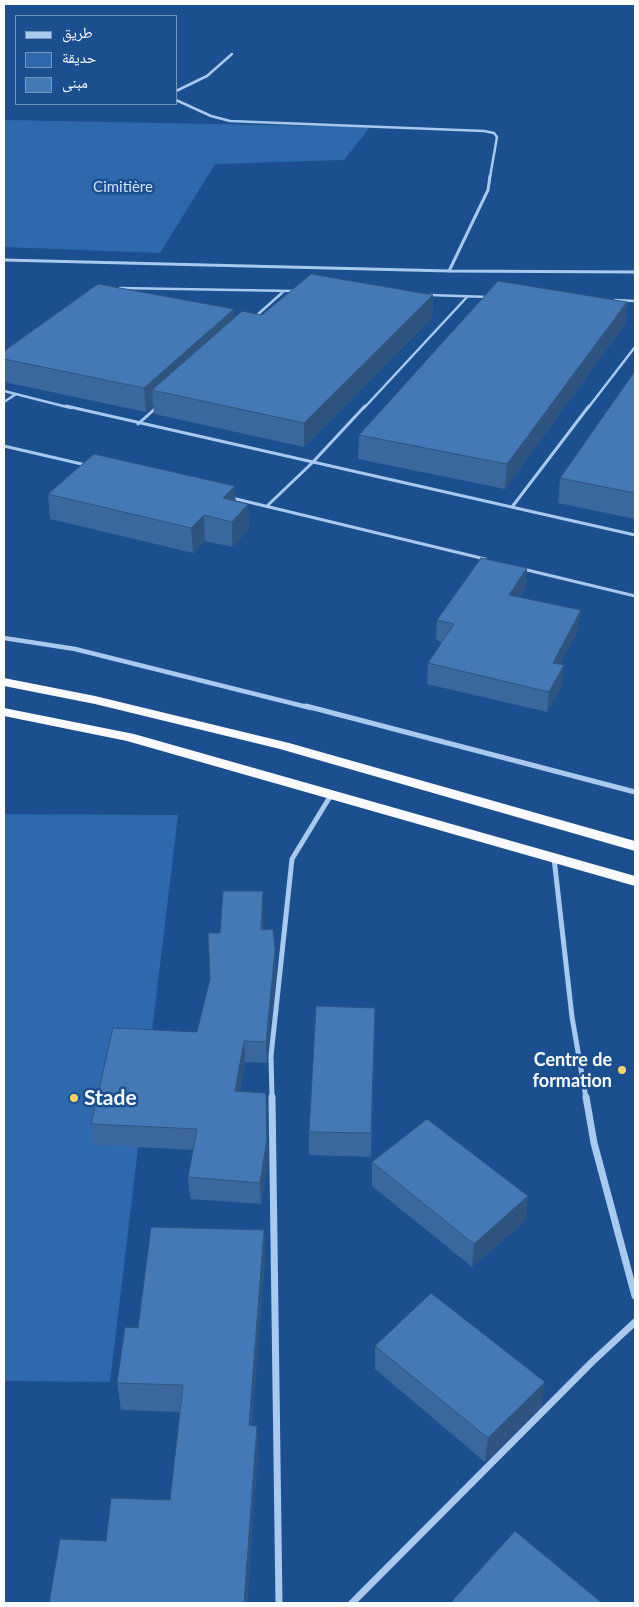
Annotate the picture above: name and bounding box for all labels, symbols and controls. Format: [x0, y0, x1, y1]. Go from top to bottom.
legend [15, 15, 178, 105]
text: طريق [62, 23, 93, 41]
text: حديقة [62, 48, 96, 66]
text: مبنى [62, 73, 88, 91]
park label: Cimitière [93, 178, 153, 196]
place label: Centre de formation [533, 1049, 612, 1092]
marker: Centre de formation [616, 1064, 628, 1076]
place label: Stade [84, 1085, 137, 1111]
marker: Stade [68, 1092, 80, 1104]

